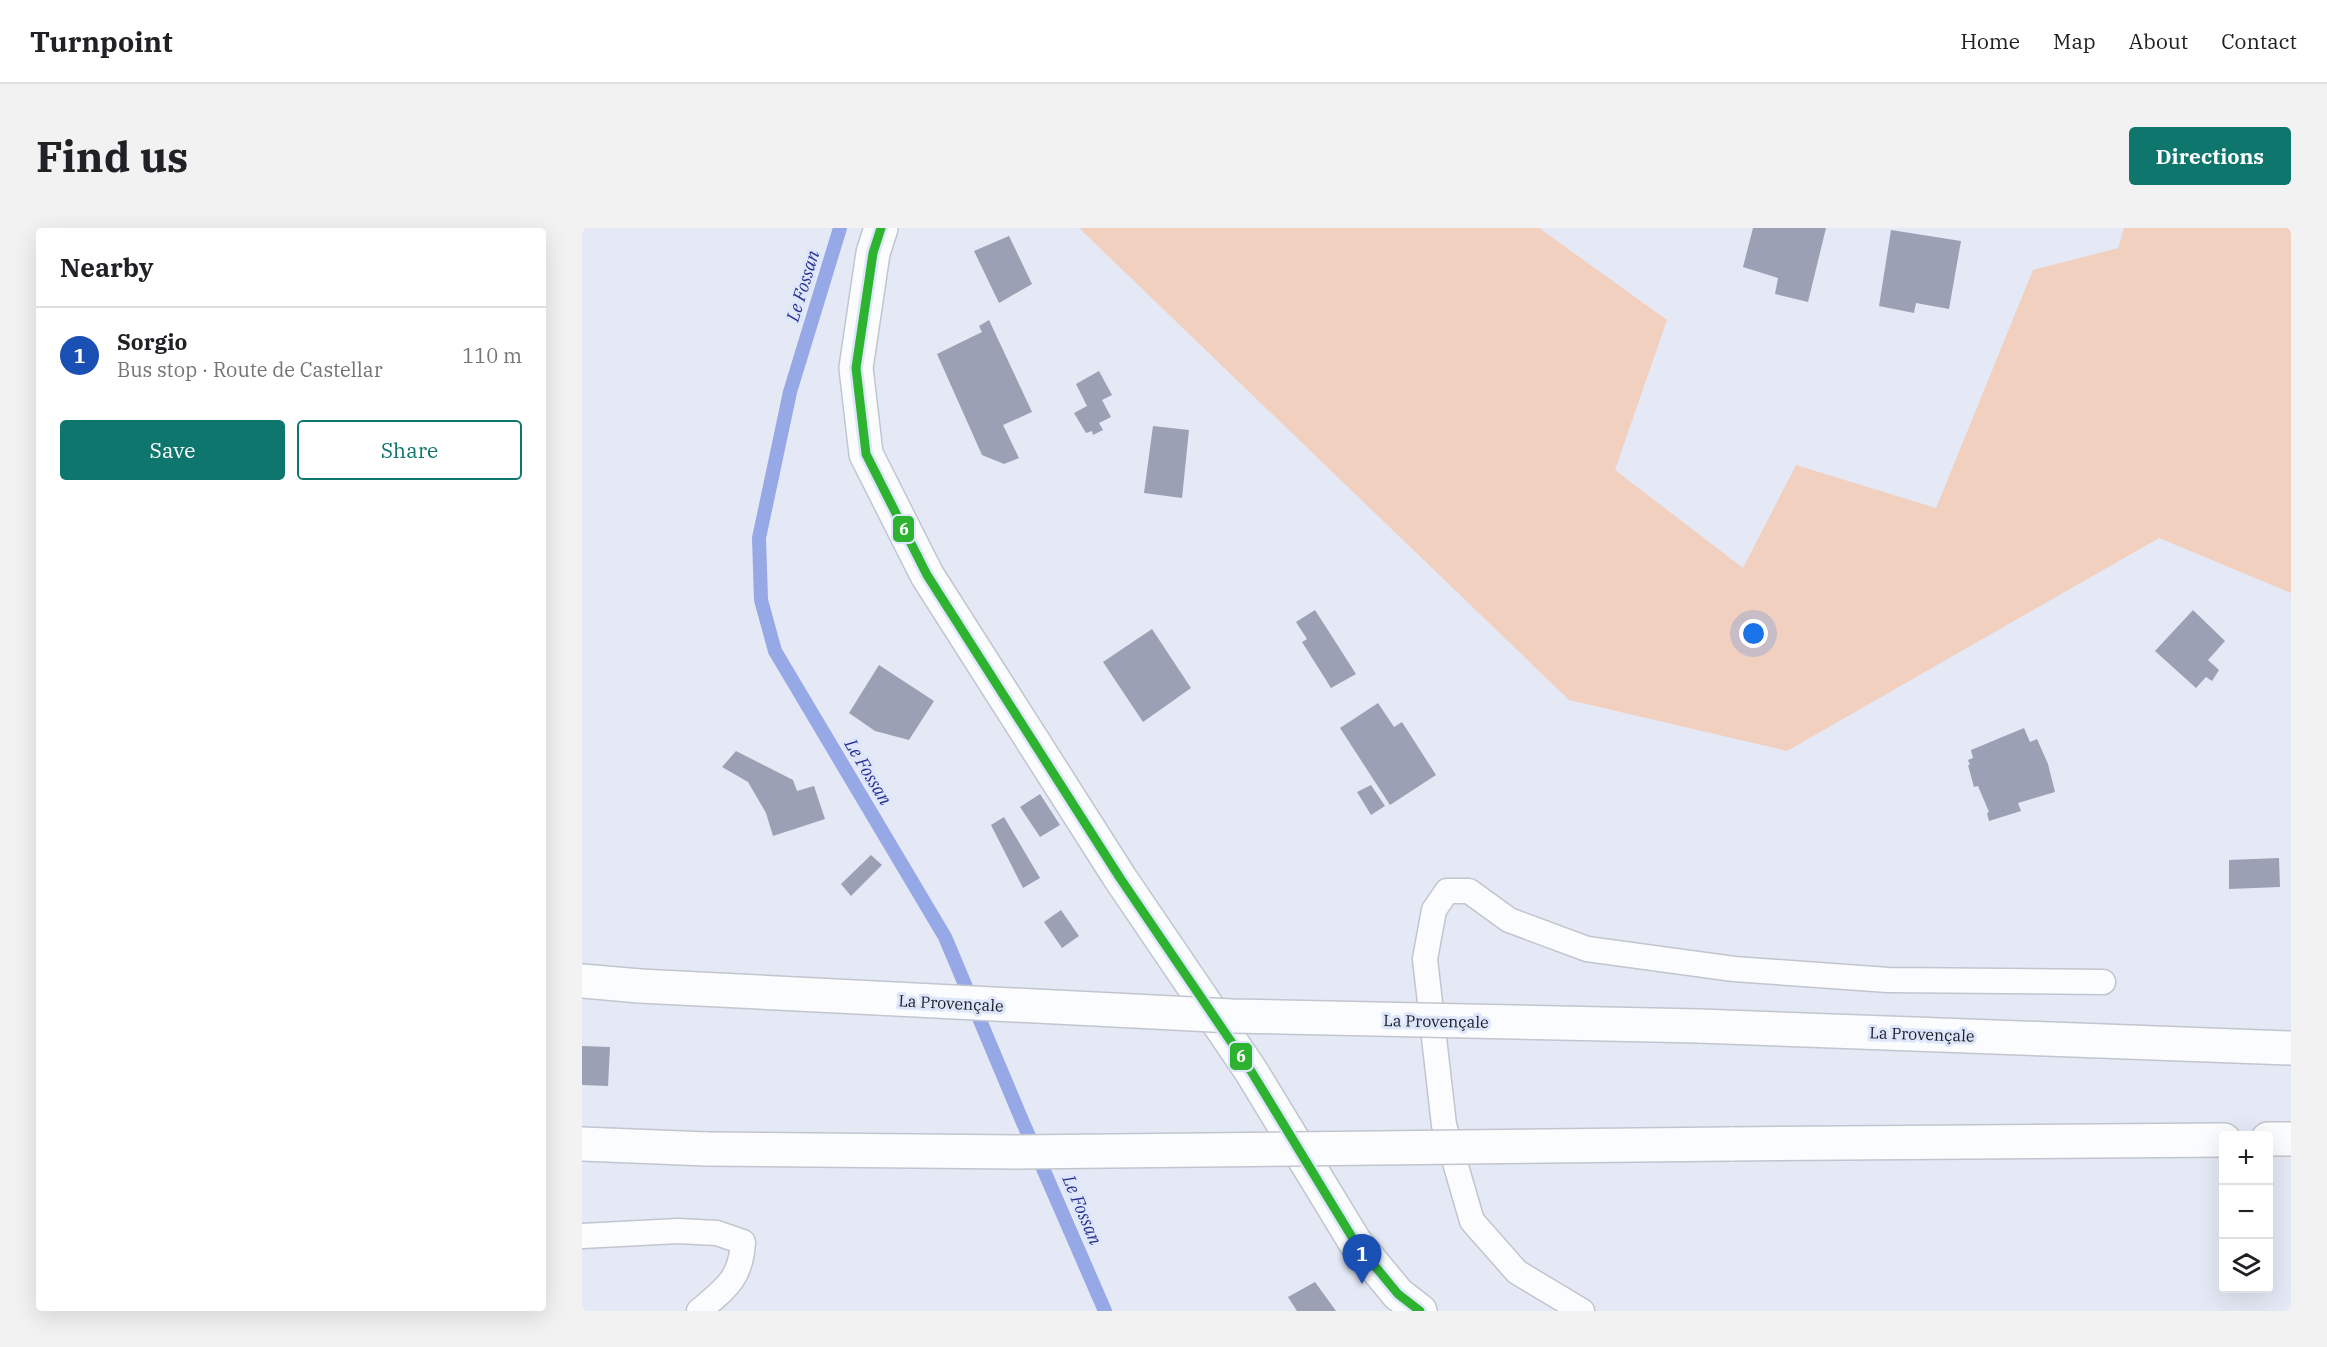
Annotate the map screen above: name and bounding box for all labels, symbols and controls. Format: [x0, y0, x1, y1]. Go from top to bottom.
text: Turnpoint [30, 23, 173, 60]
text: Home [1960, 27, 2020, 55]
text: Map [2053, 27, 2096, 55]
text: About [2129, 27, 2188, 55]
text: Contact [2221, 27, 2297, 55]
button: Directions [2129, 127, 2291, 185]
text: Find us [36, 129, 188, 184]
water label: Le Fossan [781, 247, 824, 325]
text: Nearby [60, 250, 154, 284]
text: Sorgio [117, 327, 187, 356]
text: 1 [74, 342, 86, 369]
text: 110 m [462, 342, 522, 369]
text: Bus stop · Route de Castellar [117, 356, 383, 383]
button: Save [60, 420, 285, 480]
button: Share [297, 420, 522, 480]
line badge: 6 [892, 515, 915, 543]
text: 6 [899, 519, 909, 539]
your location [1739, 619, 1768, 648]
water label: Le Fossan [839, 734, 898, 810]
street label: La Provençale [898, 990, 1004, 1016]
street label: La Provençale [1383, 1010, 1489, 1032]
street label: La Provençale [1869, 1022, 1975, 1046]
line badge: 6 [1229, 1042, 1253, 1071]
text: 6 [1236, 1046, 1246, 1066]
map controls [2219, 1131, 2273, 1293]
button: + [2219, 1131, 2273, 1185]
water label: Le Fossan [1057, 1171, 1108, 1249]
button: − [2219, 1185, 2273, 1239]
pin: 1 [1342, 1234, 1382, 1284]
button: layers [2219, 1239, 2273, 1293]

